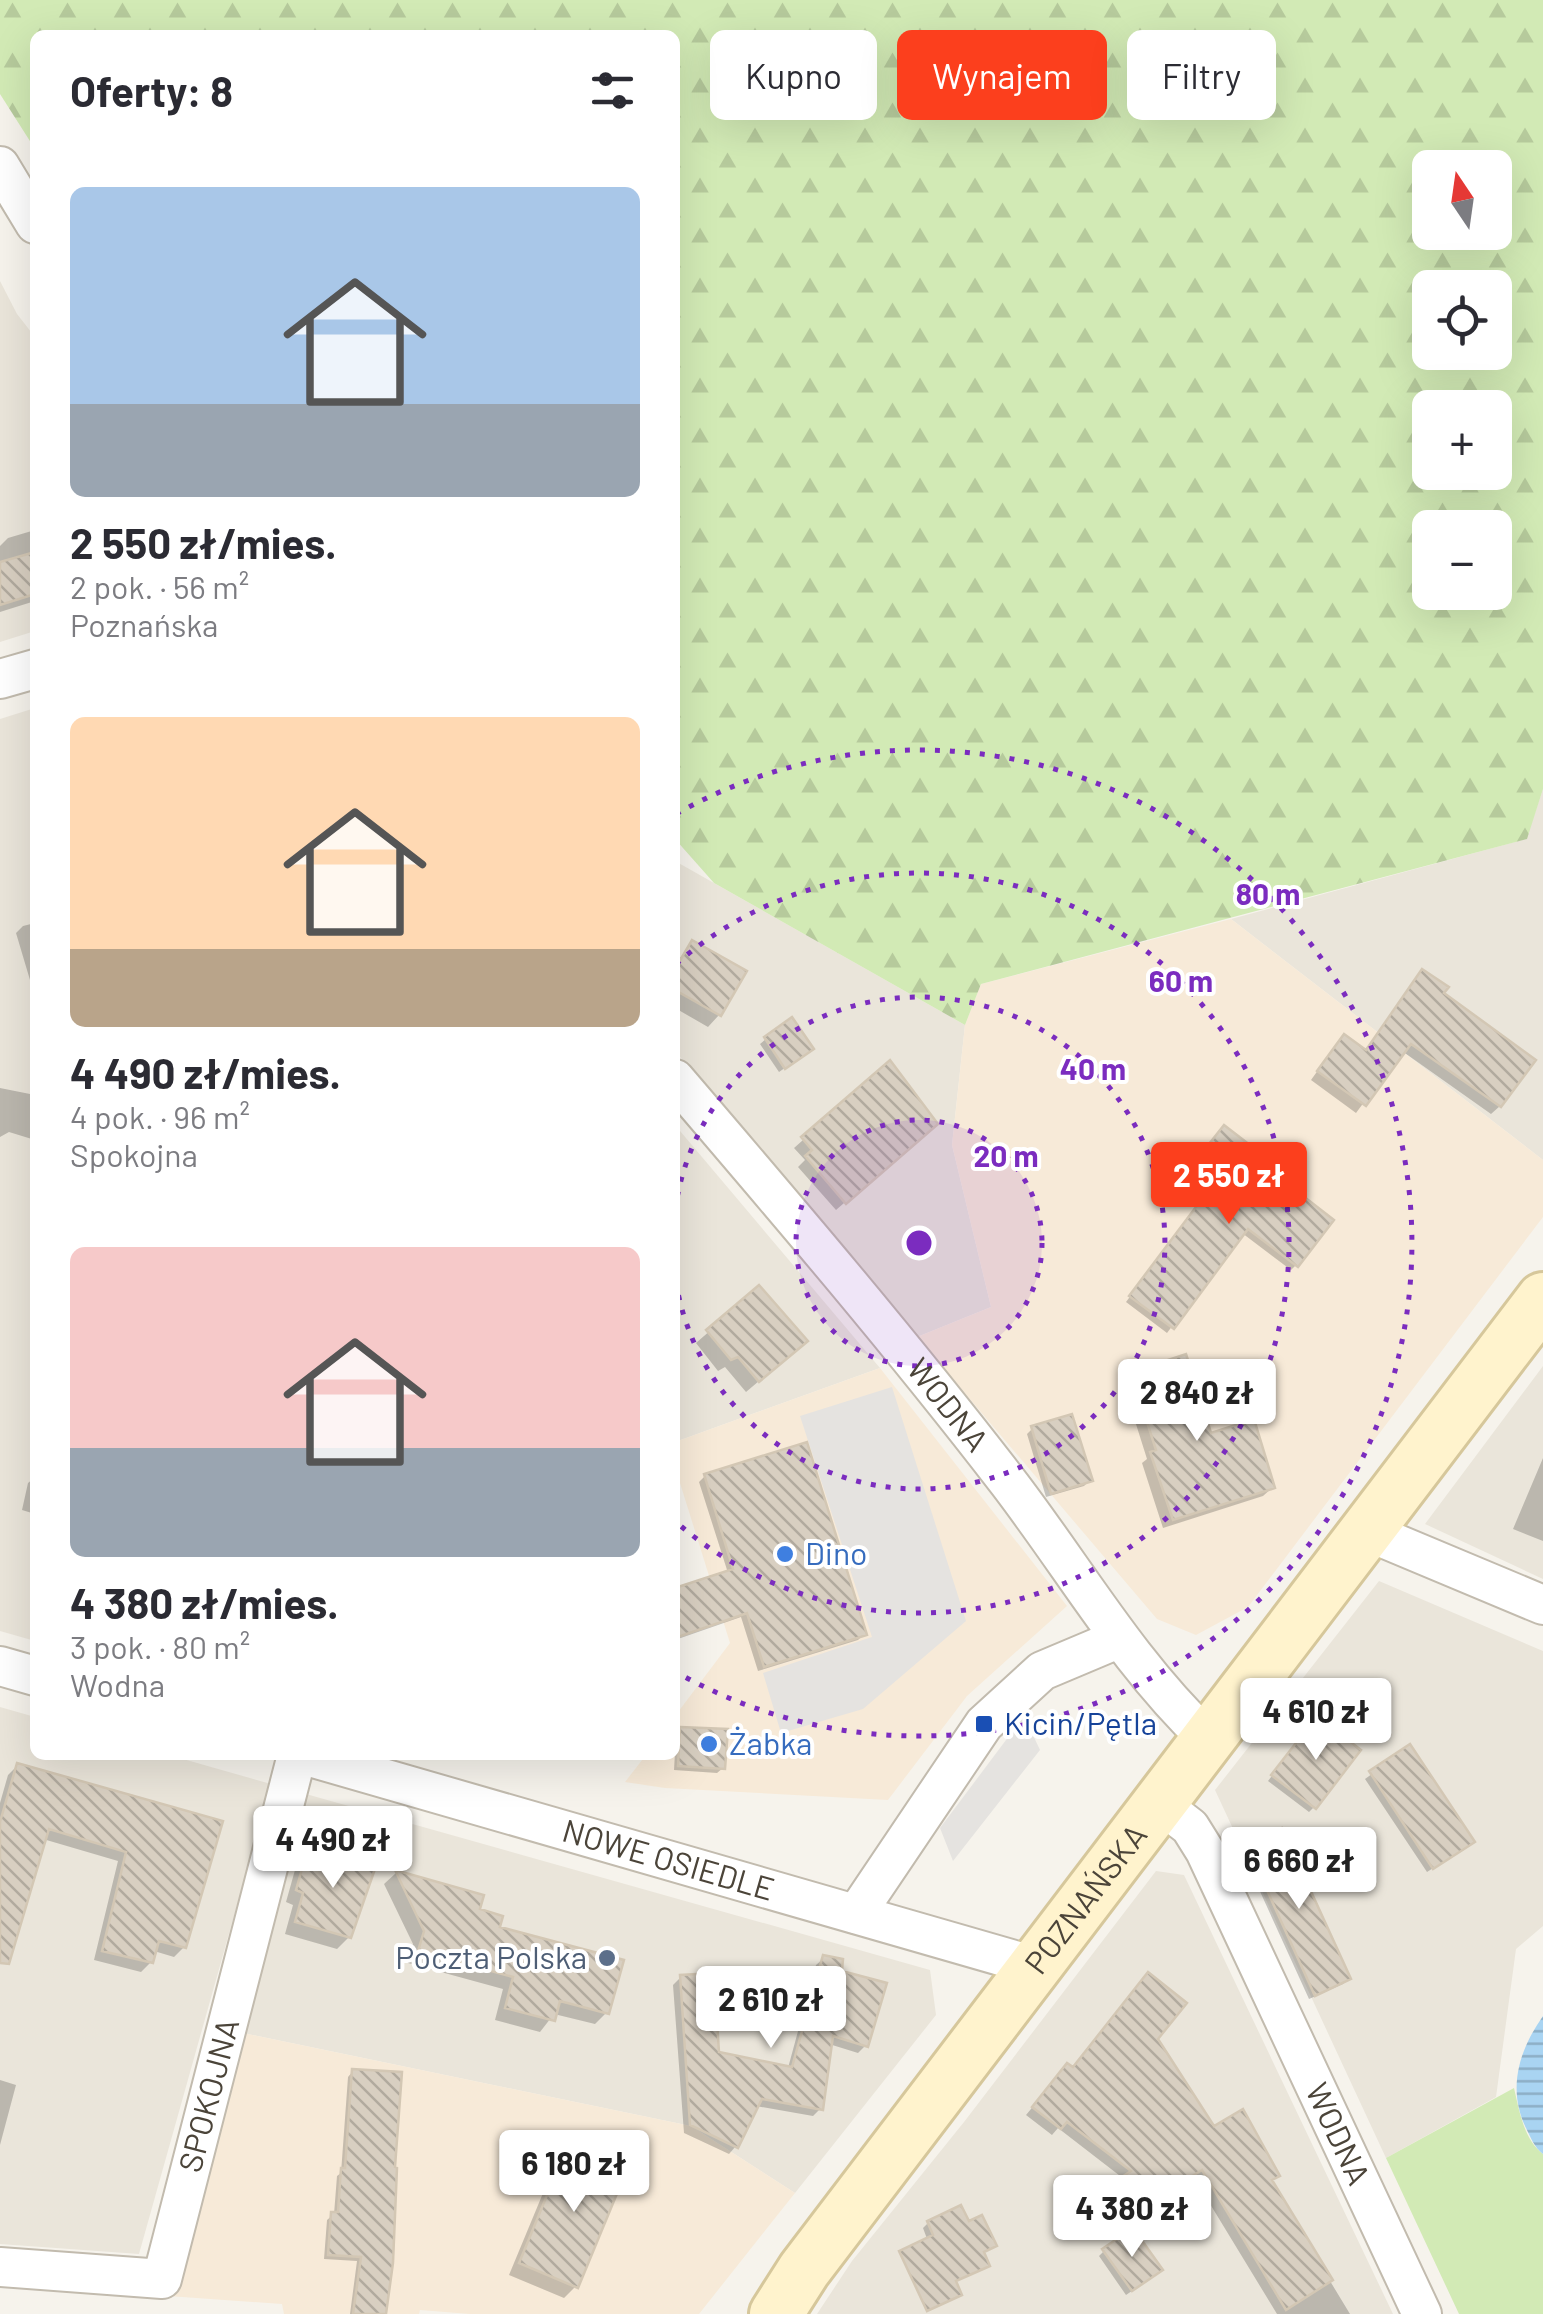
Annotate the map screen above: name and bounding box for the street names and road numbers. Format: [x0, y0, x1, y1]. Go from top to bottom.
street label: WODNA [900, 1350, 998, 1458]
street label: NOWE OSIEDLE [559, 1810, 779, 1907]
street label: POZNAŃSKA [1016, 1816, 1153, 1980]
street label: SPOKOJNA [169, 2014, 245, 2176]
street label: WODNA [1299, 2076, 1380, 2190]

